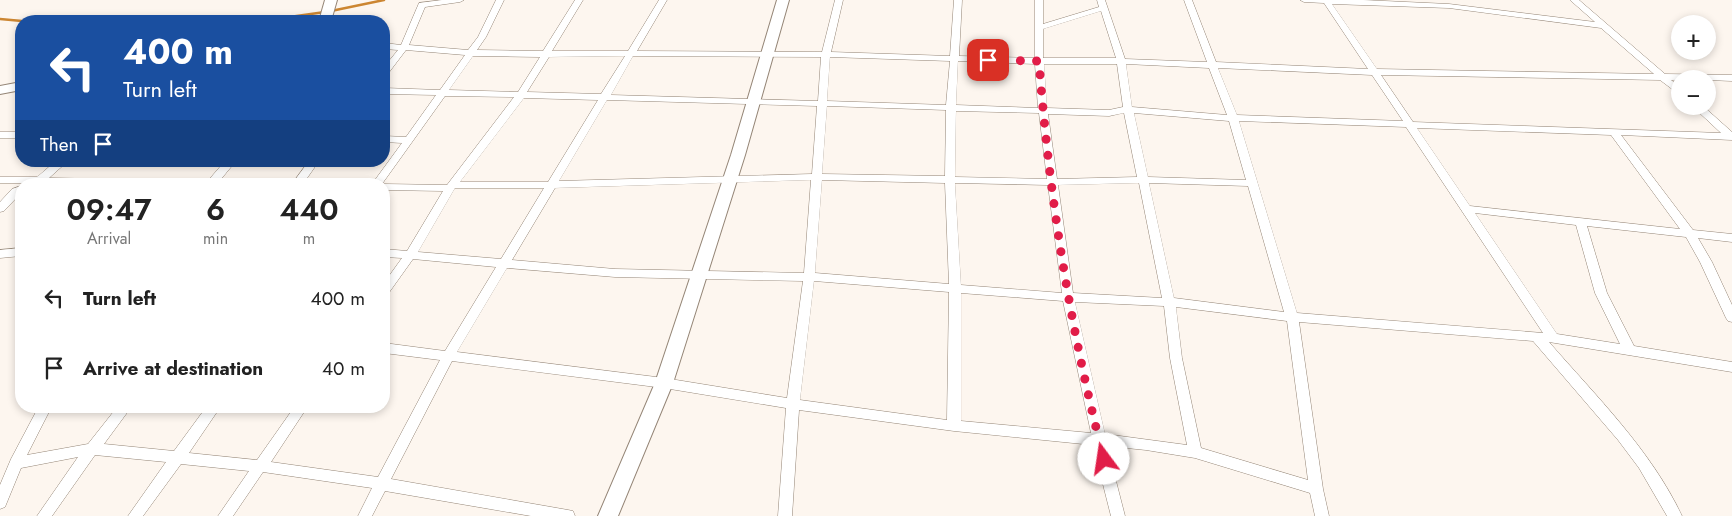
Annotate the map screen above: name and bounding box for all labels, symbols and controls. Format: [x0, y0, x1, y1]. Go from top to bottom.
map controls [1671, 15, 1716, 115]
button: + [1671, 15, 1716, 60]
text: 400 m [123, 27, 233, 77]
icon: left [40, 35, 105, 100]
pin [967, 39, 1009, 81]
icon: arrive [974, 46, 1002, 74]
button: − [1671, 70, 1716, 115]
text: Turn left [123, 73, 197, 105]
icon: arrive [89, 130, 117, 158]
text: Then [40, 131, 79, 158]
text: 09:47 [66, 188, 152, 231]
text: 6 [206, 188, 225, 231]
text: 440 [280, 188, 339, 231]
text: Arrival [87, 227, 131, 250]
text: min [203, 227, 228, 250]
text: m [303, 227, 315, 250]
icon: left [40, 284, 68, 312]
text: Turn left [83, 285, 156, 312]
text: 400 m [311, 285, 365, 312]
icon: arrive [40, 354, 68, 382]
text: Arrive at destination [83, 355, 263, 382]
text: 40 m [322, 355, 365, 382]
position arrow [1077, 432, 1129, 484]

